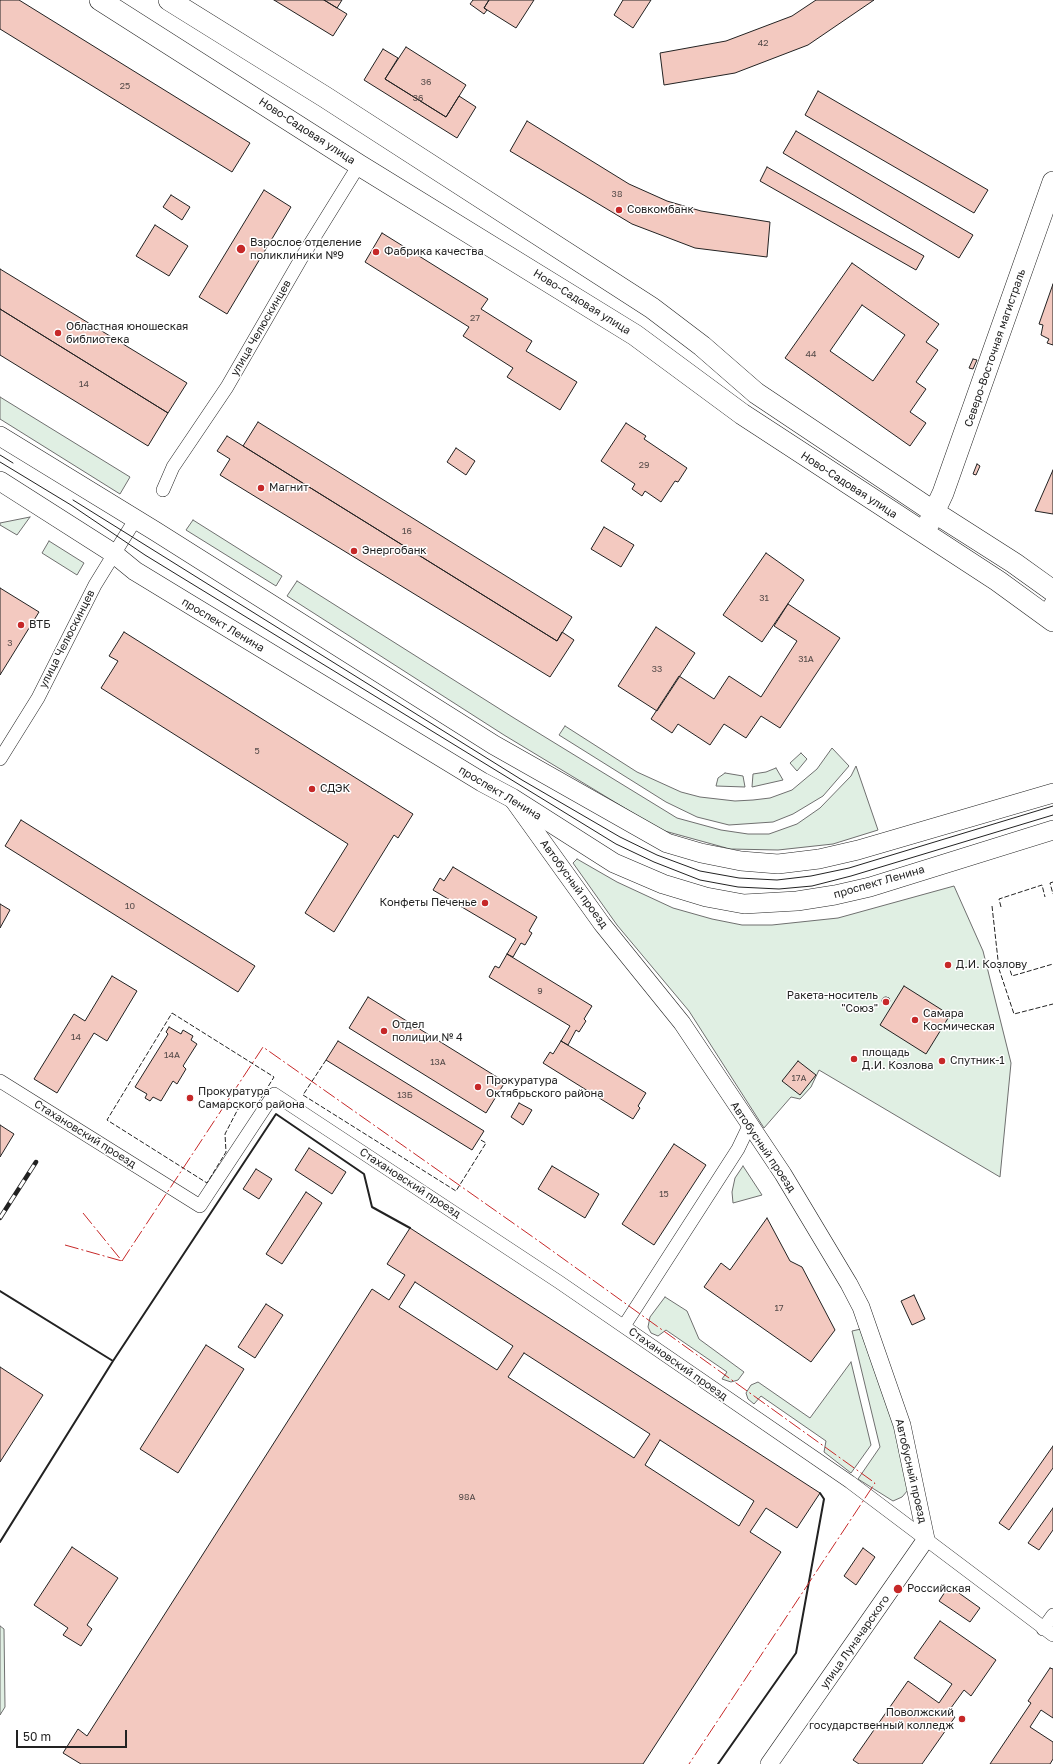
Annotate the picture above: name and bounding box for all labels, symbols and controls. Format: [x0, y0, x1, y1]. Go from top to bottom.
house number: 42 [758, 38, 768, 48]
house number: 36 [421, 77, 431, 87]
house number: 25 [120, 81, 130, 91]
house number: 36 [413, 93, 423, 103]
street label: Ново-Садовая улица [256, 95, 358, 167]
house number: 38 [612, 189, 622, 199]
place label: Совкомбанк [627, 203, 694, 217]
marker: Совкомбанк [614, 205, 624, 215]
place label: Взрослое отделение поликлиники №9 [250, 236, 362, 262]
marker: Взрослое отделение поликлиники №9 [235, 243, 247, 255]
place label: Фабрика качества [384, 245, 484, 259]
marker: Фабрика качества [371, 247, 381, 257]
street label: Ново-Садовая улица [531, 267, 633, 337]
street label: Северо-Восточная магистраль [962, 267, 1028, 429]
street label: улица Челюскинцев [228, 278, 294, 378]
house number: 27 [470, 313, 480, 323]
place label: Областная юношеская библиотека [66, 320, 188, 346]
marker: Областная юношеская библиотека [53, 328, 63, 338]
house number: 44 [806, 349, 816, 359]
house number: 14 [79, 379, 89, 389]
street label: Ново-Садовая улица [798, 449, 900, 521]
house number: 29 [639, 460, 649, 470]
place label: Магнит [269, 481, 309, 495]
marker: Магнит [256, 483, 266, 493]
house number: 16 [402, 526, 412, 536]
place label: Энергобанк [362, 544, 427, 558]
marker: Энергобанк [349, 546, 359, 556]
street label: улица Челюскинцев [36, 588, 98, 690]
house number: 31 [759, 593, 769, 603]
street label: проспект Ленина [179, 595, 267, 655]
place label: ВТБ [29, 618, 51, 632]
marker: ВТБ [16, 620, 26, 630]
house number: 3 [7, 638, 13, 648]
house number: 31А [798, 654, 814, 664]
house number: 33 [652, 664, 662, 674]
house number: 5 [254, 746, 260, 756]
street label: проспект Ленина [456, 763, 544, 823]
place label: СДЭК [320, 782, 350, 796]
marker: СДЭК [307, 784, 317, 794]
street label: Автобусный проезд [537, 837, 611, 931]
street label: проспект Ленина [832, 863, 926, 901]
place label: Конфеты Печенье [380, 896, 477, 910]
marker: Конфеты Печенье [480, 898, 490, 908]
house number: 10 [125, 901, 135, 911]
place label: Д.И. Козлову [956, 958, 1027, 972]
marker: Д.И. Козлову [943, 960, 953, 970]
house number: 9 [537, 986, 543, 996]
place label: Ракета-носитель "Союз" [787, 989, 878, 1015]
marker: Ракета-носитель "Союз" [881, 997, 891, 1007]
place label: Самара Космическая [923, 1007, 995, 1033]
marker: Самара Космическая [910, 1015, 920, 1025]
place label: Отдел полиции № 4 [392, 1018, 463, 1044]
marker: Отдел полиции № 4 [379, 1026, 389, 1036]
house number: 14 [71, 1032, 81, 1042]
place label: площадь Д.И. Козлова [862, 1046, 933, 1072]
house number: 14А [164, 1050, 180, 1060]
marker: площадь Д.И. Козлова [849, 1054, 859, 1064]
place label: Спутник-1 [950, 1054, 1005, 1068]
marker: Спутник-1 [937, 1056, 947, 1066]
house number: 13А [430, 1057, 446, 1067]
house number: 17А [791, 1073, 807, 1083]
place label: Прокуратура Октябрьского района [486, 1074, 603, 1100]
marker: Прокуратура Октябрьского района [473, 1082, 483, 1092]
place label: Прокуратура Самарского района [198, 1085, 305, 1111]
house number: 13Б [397, 1090, 413, 1100]
marker: Прокуратура Самарского района [185, 1093, 195, 1103]
street label: Стахановский проезд [32, 1097, 138, 1171]
street label: Автобусный проезд [728, 1099, 798, 1195]
street label: Стахановский проезд [357, 1145, 463, 1221]
house number: 15 [659, 1189, 669, 1199]
house number: 17 [774, 1303, 784, 1313]
street label: Стахановский проезд [626, 1325, 730, 1403]
street label: Автобусный проезд [893, 1418, 929, 1524]
house number: 98А [459, 1492, 475, 1502]
place label: Российская [907, 1582, 971, 1596]
marker: Российская [892, 1583, 904, 1595]
street label: улица Луначарского [818, 1593, 892, 1691]
place label: Поволжский государственный колледж [809, 1706, 954, 1732]
marker: Поволжский государственный колледж [957, 1714, 967, 1724]
scale bar [18, 1722, 129, 1748]
text: 50 m [23, 1729, 51, 1744]

